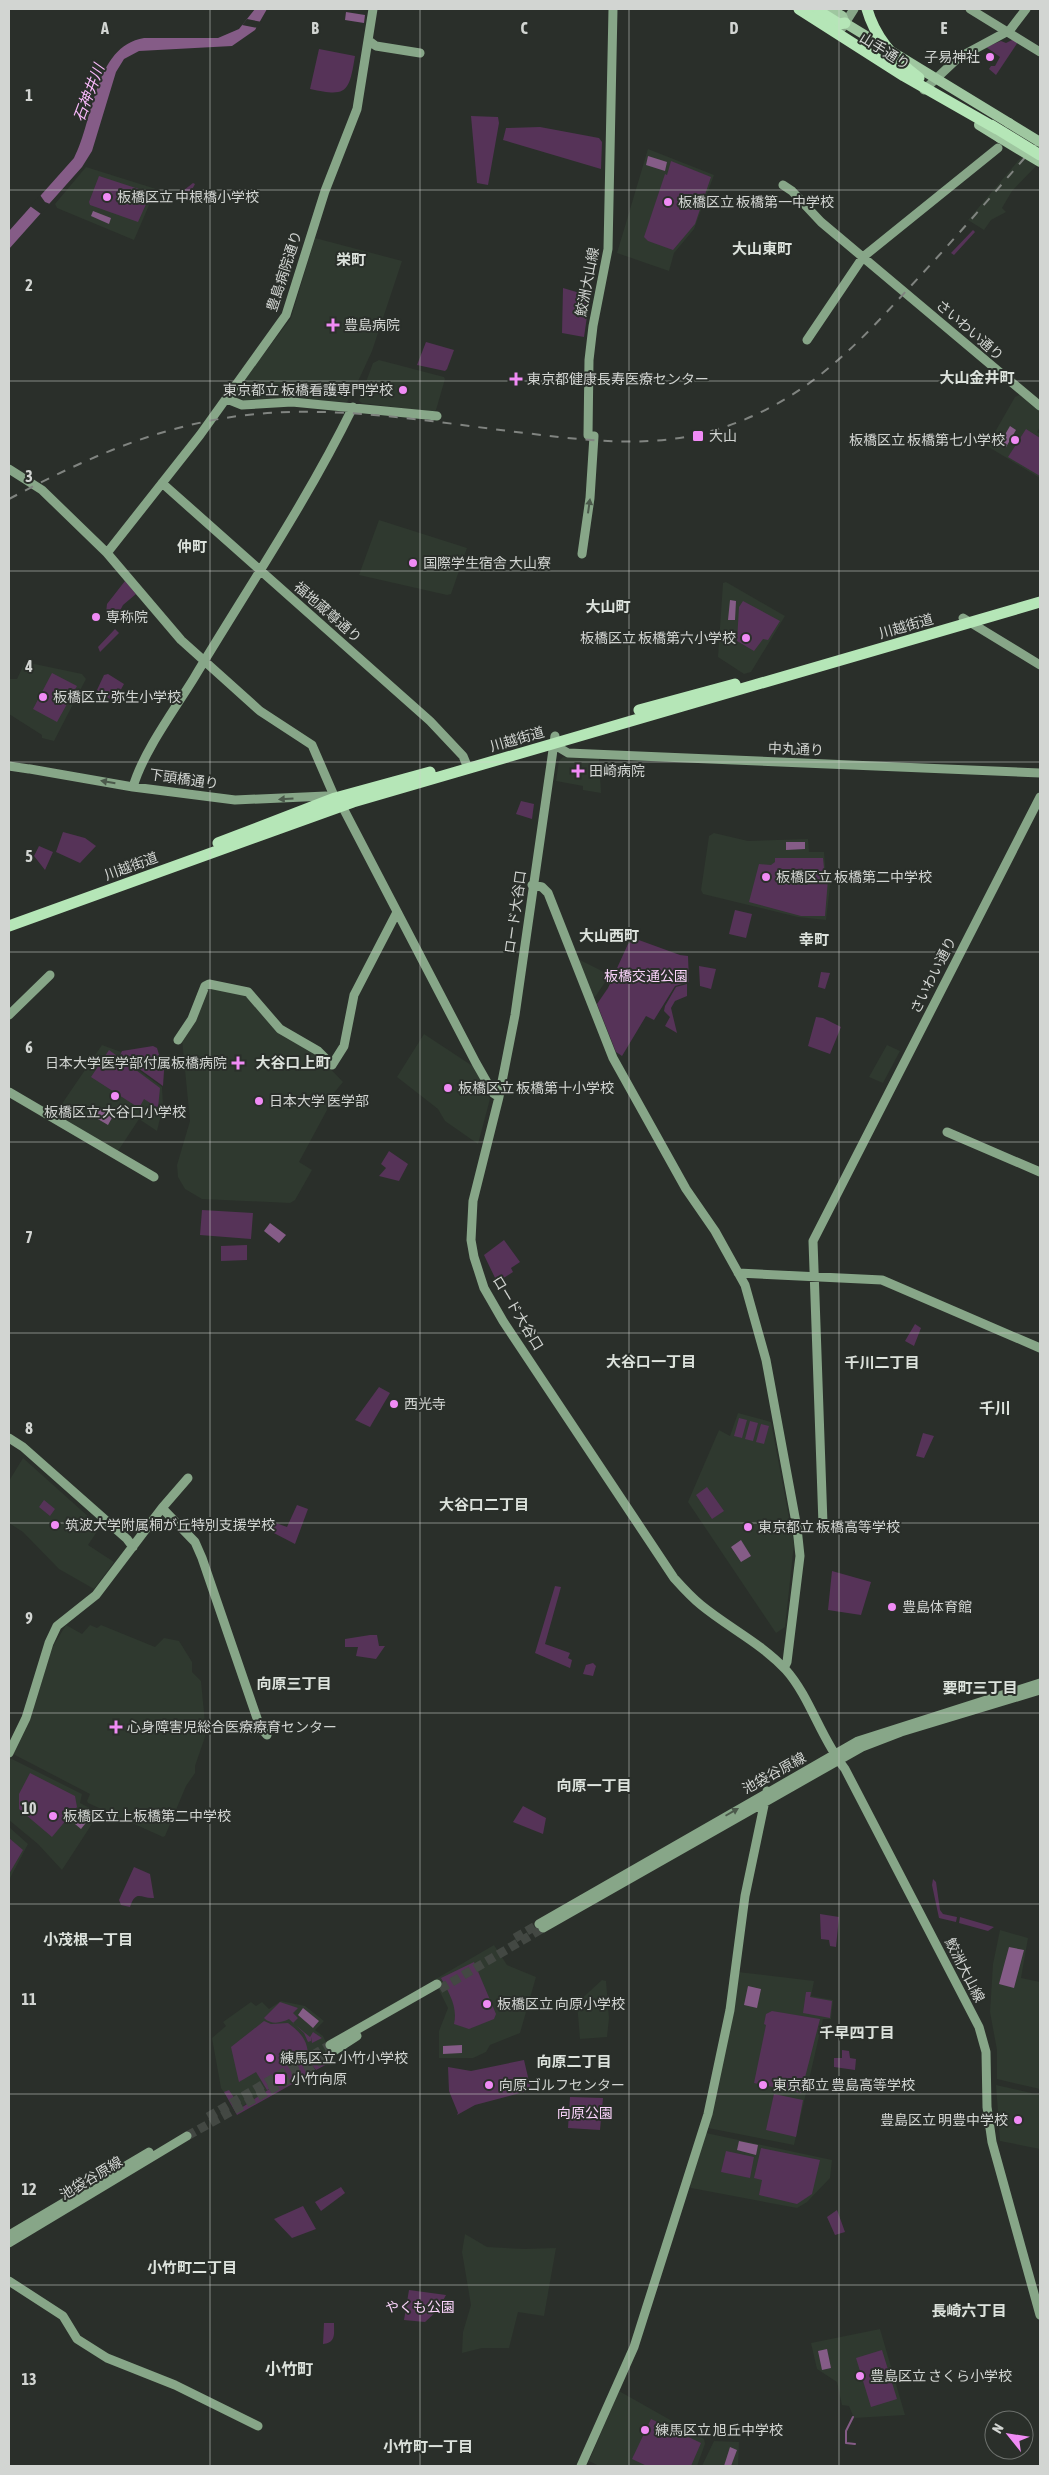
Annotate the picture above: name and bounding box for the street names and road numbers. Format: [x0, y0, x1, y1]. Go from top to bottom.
street label: 山手通り [857, 29, 913, 73]
street label: 豊島病院通り [263, 229, 305, 313]
street label: 鮫洲大山線 [572, 246, 602, 318]
street label: さいわい通り [933, 296, 1007, 364]
street label: 福地蔵尊通り [291, 578, 365, 646]
street label: 川越街道 [877, 611, 935, 641]
street label: 川越街道 [488, 724, 546, 754]
street label: 中丸通り [768, 740, 824, 758]
street label: 下頭橋通り [148, 766, 220, 792]
street label: 川越街道 [102, 849, 160, 883]
street label: ロード大谷口 [501, 869, 529, 955]
street label: さいわい通り [907, 934, 959, 1016]
street label: ロード大谷口 [490, 1273, 546, 1353]
street label: 池袋谷原線 [740, 1749, 808, 1797]
street label: 鮫洲大山線 [942, 1935, 988, 2005]
street label: 池袋谷原線 [57, 2153, 125, 2203]

